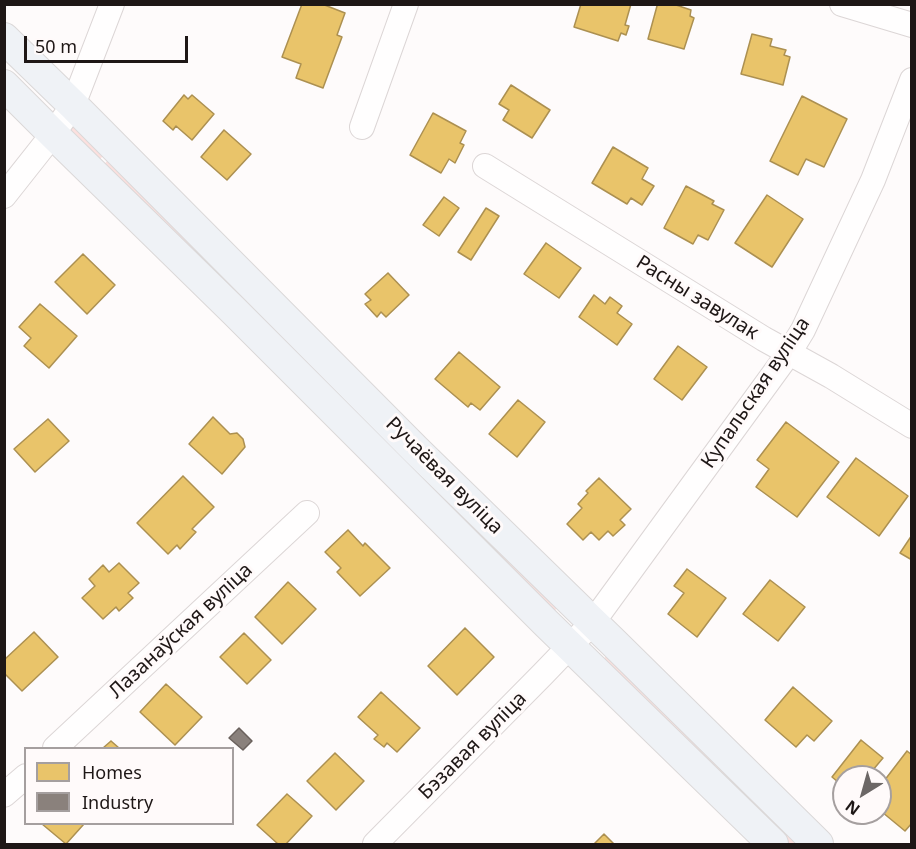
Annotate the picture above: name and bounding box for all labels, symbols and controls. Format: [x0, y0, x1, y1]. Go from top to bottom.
scale bar [27, 24, 190, 62]
text: 50 m [35, 34, 77, 58]
street label: Расны завулак [631, 251, 763, 345]
street label: Купальская вуліца [697, 313, 815, 473]
street label: Ручаёвая вуліца [380, 412, 508, 540]
street label: Лазанаўская вуліца [104, 558, 258, 704]
street label: Бэзавая вуліца [414, 687, 532, 805]
legend [24, 747, 234, 825]
text: Homes [82, 760, 142, 784]
north arrow [832, 765, 892, 825]
text: Industry [82, 790, 153, 814]
text: N [841, 795, 864, 820]

